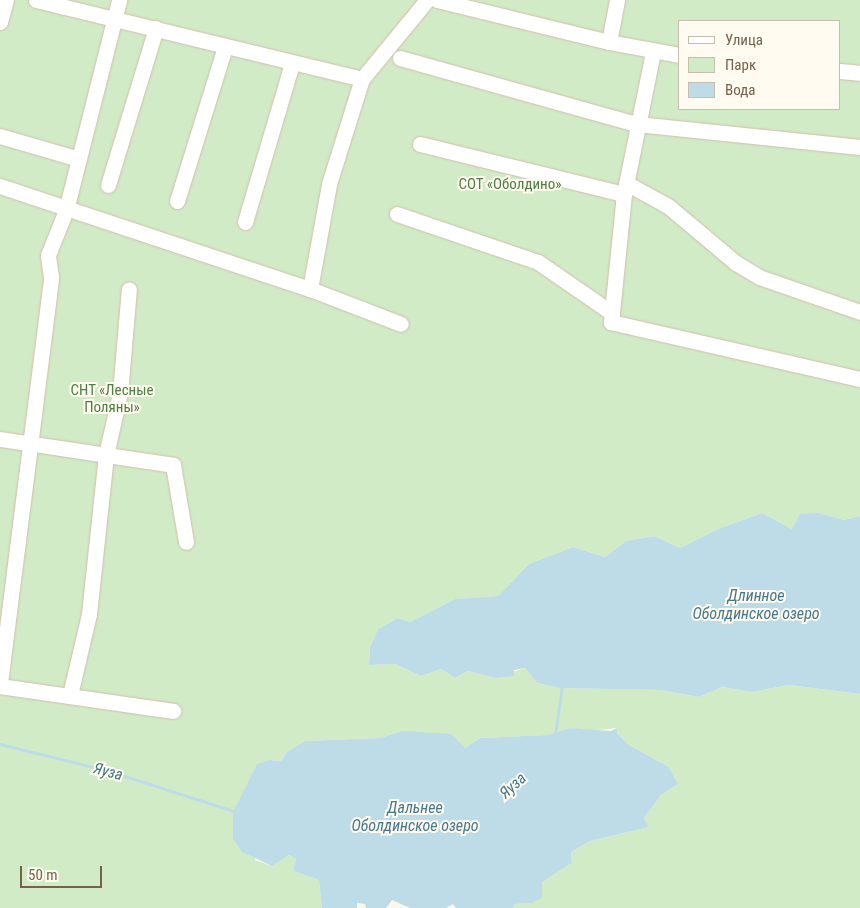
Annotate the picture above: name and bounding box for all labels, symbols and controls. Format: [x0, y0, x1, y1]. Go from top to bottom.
legend [678, 20, 840, 110]
text: Улица [725, 31, 763, 49]
text: Парк [725, 56, 756, 74]
text: Вода [725, 81, 755, 99]
park label: СОТ «Оболдино» [458, 176, 562, 194]
park label: СНТ «Лесные Поляны» [70, 381, 154, 416]
water label: Длинное Оболдинское озеро [692, 586, 820, 624]
water label: Яуза [91, 759, 125, 785]
water label: Яуза [496, 769, 530, 803]
water label: Дальнее Оболдинское озеро [351, 798, 479, 836]
scale bar [22, 856, 105, 888]
text: 50 m [28, 866, 58, 884]

